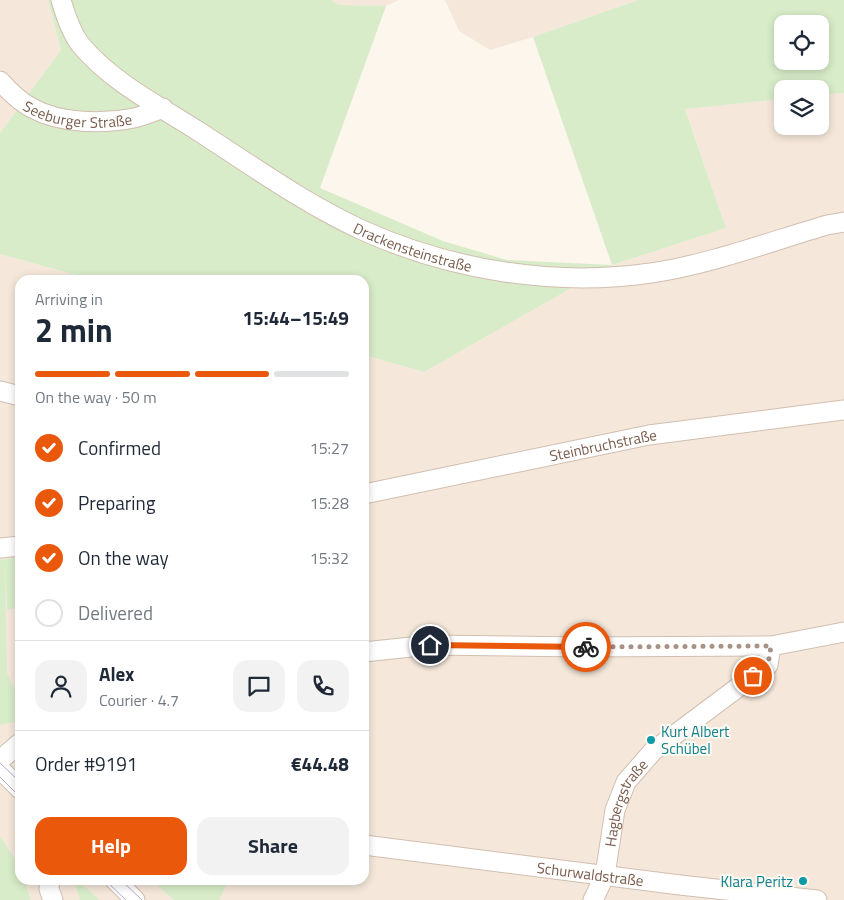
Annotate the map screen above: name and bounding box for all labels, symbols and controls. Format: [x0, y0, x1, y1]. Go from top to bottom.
map controls [774, 15, 829, 135]
button: locate [774, 15, 829, 70]
button: layers [774, 80, 829, 135]
street label: Seeburger Straße [19, 94, 134, 133]
street label: Drackensteinstraße [350, 216, 474, 277]
text: Arriving in [35, 287, 103, 311]
text: 15:44–15:49 [242, 303, 349, 332]
text: 2 min [35, 306, 113, 354]
text: On the way · 50 m [35, 385, 157, 409]
street label: Steinbruchstraße [547, 423, 658, 467]
text: Confirmed [78, 433, 161, 462]
icon: check [35, 434, 63, 462]
text: 15:27 [310, 436, 349, 460]
text: Preparing [78, 488, 155, 517]
icon: check [35, 489, 63, 517]
text: 15:28 [310, 491, 349, 515]
text: On the way [78, 543, 169, 572]
icon: check [35, 544, 63, 572]
text: 15:32 [310, 546, 349, 570]
text: Delivered [78, 598, 153, 627]
courier [561, 622, 611, 672]
pin [409, 624, 451, 666]
icon: home [416, 631, 444, 659]
icon: bike [572, 633, 600, 661]
pin [732, 655, 774, 697]
text: Alex [99, 659, 134, 688]
button: person [35, 660, 87, 712]
button: chat [233, 660, 285, 712]
button: phone [297, 660, 349, 712]
icon: bag [739, 662, 767, 690]
text: Courier · 4.7 [99, 688, 179, 712]
place label: Kurt Albert Schübel [661, 720, 730, 760]
marker: Kurt Albert Schübel [645, 734, 657, 746]
text: Order #9191 [35, 749, 137, 778]
text: €44.48 [291, 749, 349, 778]
street label: Hagbergstraße [598, 753, 653, 848]
button: Help [35, 817, 187, 875]
button: Share [197, 817, 349, 875]
street label: Schurwaldstraße [535, 855, 645, 892]
place label: Klara Peritz [721, 870, 793, 893]
marker: Klara Peritz [797, 875, 809, 887]

